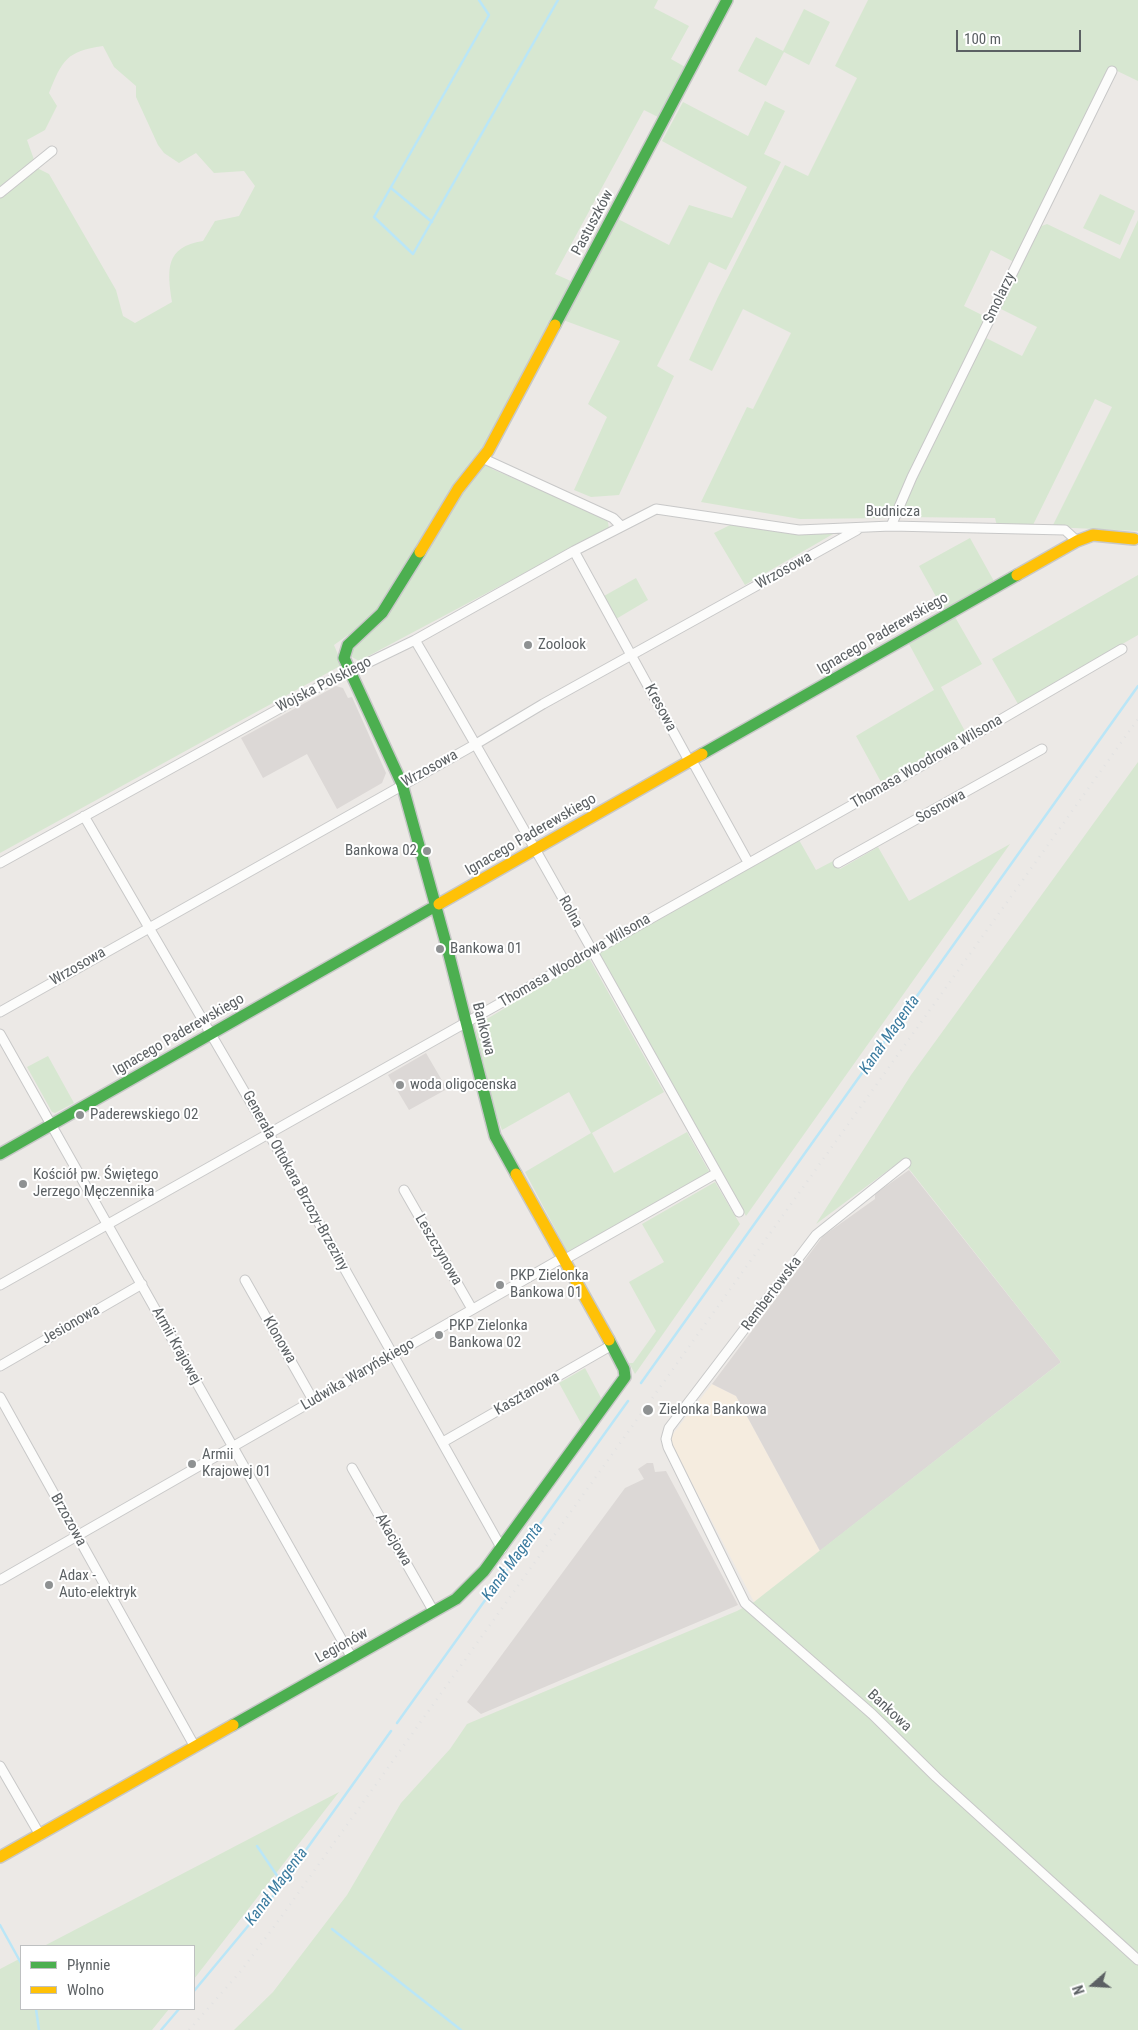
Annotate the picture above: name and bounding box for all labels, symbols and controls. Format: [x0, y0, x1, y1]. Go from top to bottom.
scale bar [958, 20, 1083, 52]
text: 100 m [964, 30, 1001, 48]
street label: Pastuszków [568, 187, 618, 259]
street label: Smolarzy [980, 270, 1020, 326]
street label: Budnicza [866, 503, 920, 521]
street label: Wrzosowa [753, 548, 815, 594]
street label: Ignacego Paderewskiego [814, 589, 952, 679]
place label: Zoolook [538, 636, 586, 654]
marker: Zoolook [522, 639, 534, 651]
street label: Wojska Polskiego [273, 653, 375, 717]
street label: Kresowa [640, 681, 680, 735]
street label: Thomasa Woodrowa Wilsona [848, 711, 1006, 813]
street label: Wrzosowa [399, 746, 461, 792]
street label: Sosnowa [913, 786, 969, 828]
street label: Ignacego Paderewskiego [462, 790, 600, 880]
place label: Bankowa 02 [345, 842, 417, 860]
marker: Bankowa 02 [421, 845, 433, 857]
street label: Rolna [554, 893, 586, 931]
street label: Thomasa Woodrowa Wilsona [496, 910, 654, 1012]
place label: Bankowa 01 [450, 940, 522, 958]
marker: Bankowa 01 [434, 943, 446, 955]
street label: Wrzosowa [47, 944, 109, 990]
street label: Ignacego Paderewskiego [110, 990, 248, 1080]
water label: Kanał Magenta [856, 992, 924, 1078]
street label: Bankowa [468, 1001, 498, 1057]
place label: woda oligocenska [410, 1076, 517, 1094]
marker: woda oligocenska [394, 1079, 406, 1091]
street label: Generała Ottokara Brzozy-Brzeziny [238, 1088, 352, 1274]
place label: Paderewskiego 02 [90, 1106, 198, 1124]
marker: Paderewskiego 02 [74, 1109, 86, 1121]
place label: Kościół pw. Świętego Jerzego Męczennika [33, 1166, 158, 1201]
marker: Kościół pw. Świętego Jerzego Męczennika [17, 1178, 29, 1190]
street label: Leszczynowa [410, 1211, 466, 1289]
street label: Rembertowska [738, 1253, 806, 1335]
place label: PKP Zielonka Bankowa 01 [510, 1267, 589, 1302]
marker: PKP Zielonka Bankowa 01 [494, 1279, 506, 1291]
street label: Jesionowa [39, 1301, 103, 1349]
street label: Armii Krajowej [147, 1304, 205, 1388]
street label: Klonowa [258, 1313, 300, 1367]
place label: PKP Zielonka Bankowa 02 [449, 1317, 528, 1352]
marker: PKP Zielonka Bankowa 02 [433, 1329, 445, 1341]
street label: Ludwika Waryńskiego [298, 1335, 418, 1415]
street label: Kasztanowa [491, 1368, 563, 1420]
place label: Zielonka Bankowa [659, 1401, 767, 1419]
marker: Zielonka Bankowa [641, 1403, 655, 1417]
place label: Armii Krajowej 01 [202, 1446, 271, 1481]
marker: Armii Krajowej 01 [186, 1458, 198, 1470]
street label: Brzozowa [46, 1490, 90, 1550]
street label: Akacjowa [371, 1511, 415, 1569]
water label: Kanał Magenta [478, 1519, 548, 1605]
place label: Adax - Auto-elektryk [59, 1567, 137, 1602]
marker: Adax - Auto-elektryk [43, 1579, 55, 1591]
street label: Legionów [313, 1624, 371, 1668]
street label: Bankowa [863, 1686, 915, 1736]
water label: Kanał Magenta [242, 1844, 312, 1930]
legend [20, 1945, 195, 2010]
text: Płynnie [67, 1956, 110, 1974]
north arrow [1068, 1960, 1118, 2010]
text: Wolno [67, 1981, 104, 1999]
text: N [1070, 1983, 1088, 1997]

